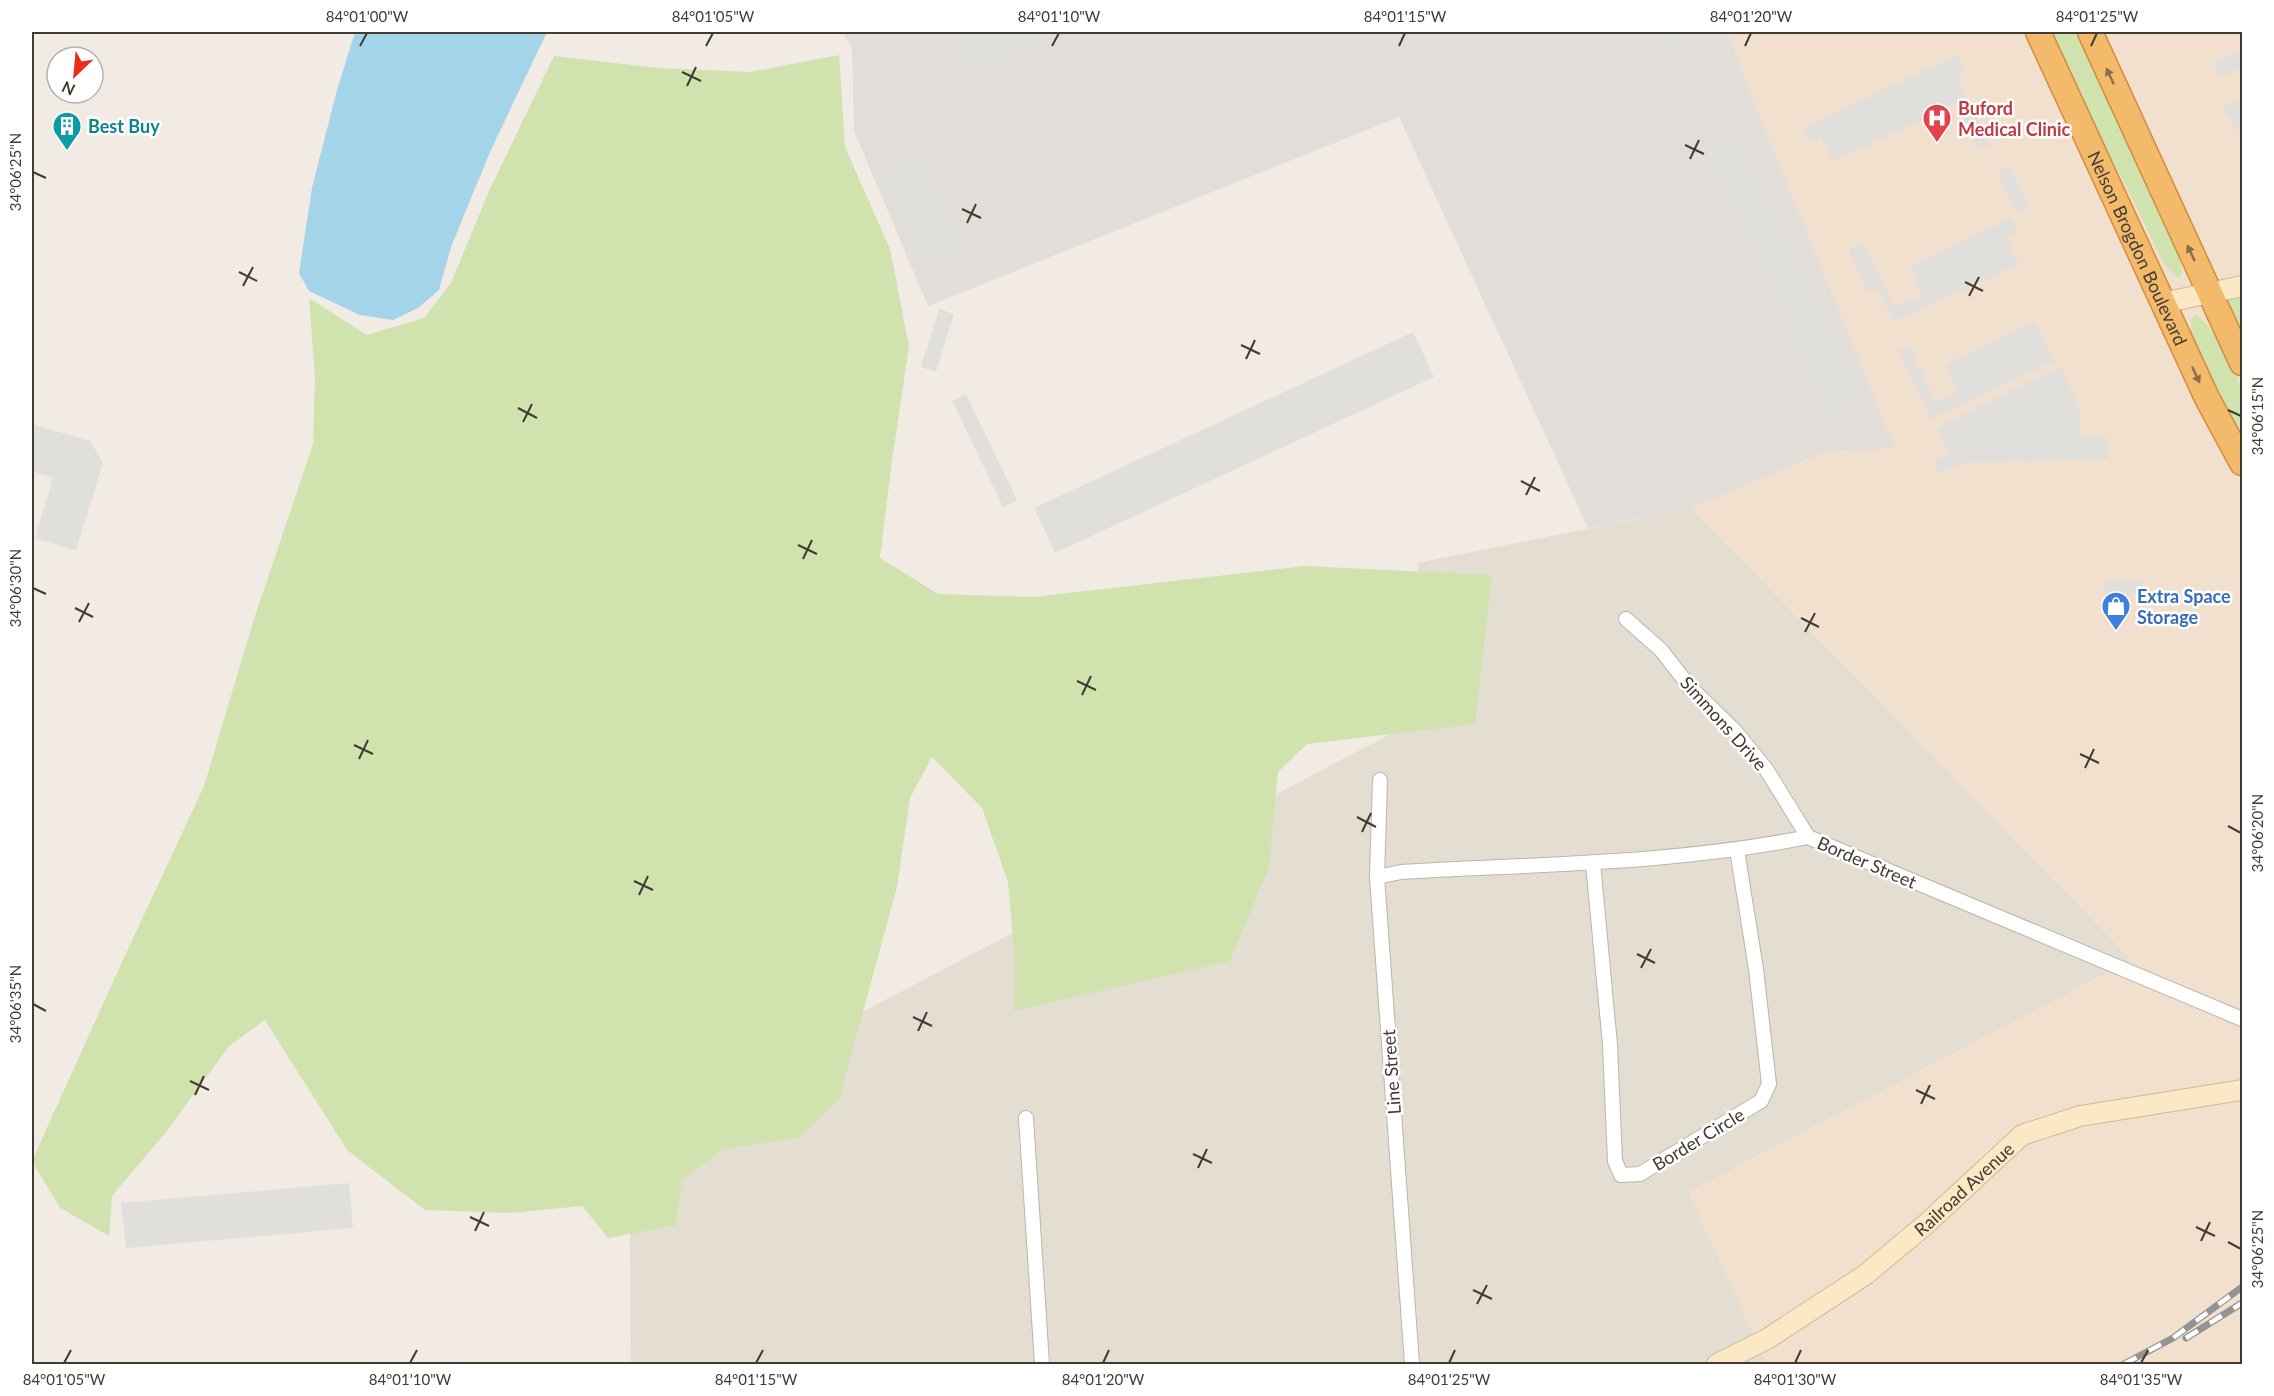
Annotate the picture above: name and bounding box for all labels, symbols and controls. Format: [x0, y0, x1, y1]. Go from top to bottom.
text: 84°01'00"W [326, 7, 409, 25]
text: 84°01'05"W [672, 7, 755, 25]
text: 84°01'10"W [1018, 7, 1101, 25]
text: 84°01'15"W [1364, 7, 1447, 25]
text: 84°01'20"W [1710, 7, 1793, 25]
text: 84°01'25"W [2056, 7, 2139, 25]
north arrow [45, 45, 105, 105]
one-way arrow [2105, 67, 2114, 84]
text: N [59, 78, 78, 100]
place label: Buford Medical Clinic [1958, 97, 2070, 140]
hospital icon: Buford Medical Clinic [1921, 102, 1953, 144]
building icon: Best Buy [51, 110, 83, 152]
place label: Best Buy [88, 115, 160, 137]
text: 34°06'25"N [6, 133, 24, 211]
street label: Nelson Brogdon Boulevard [2083, 147, 2192, 349]
one-way arrow [2186, 244, 2196, 262]
one-way arrow [2192, 366, 2201, 383]
text: 34°06'15"N [2248, 377, 2266, 455]
text: 34°06'30"N [6, 549, 24, 627]
place label: Extra Space Storage [2137, 585, 2231, 628]
shop icon: Extra Space Storage [2100, 590, 2132, 632]
street label: Simmons Drive [1676, 671, 1772, 775]
text: 34°06'20"N [2248, 794, 2266, 872]
street label: Border Street [1814, 831, 1920, 893]
text: 34°06'35"N [6, 965, 24, 1043]
street label: Line Street [1377, 1028, 1405, 1115]
street label: Border Circle [1648, 1103, 1748, 1175]
street label: Railroad Avenue [1910, 1137, 2018, 1240]
text: 34°06'25"N [2248, 1210, 2266, 1288]
text: 84°01'05"W [23, 1370, 106, 1388]
text: 84°01'10"W [369, 1370, 452, 1388]
text: 84°01'15"W [715, 1370, 798, 1388]
text: 84°01'20"W [1062, 1370, 1145, 1388]
text: 84°01'25"W [1408, 1370, 1491, 1388]
text: 84°01'30"W [1754, 1370, 1837, 1388]
text: 84°01'35"W [2100, 1370, 2183, 1388]

